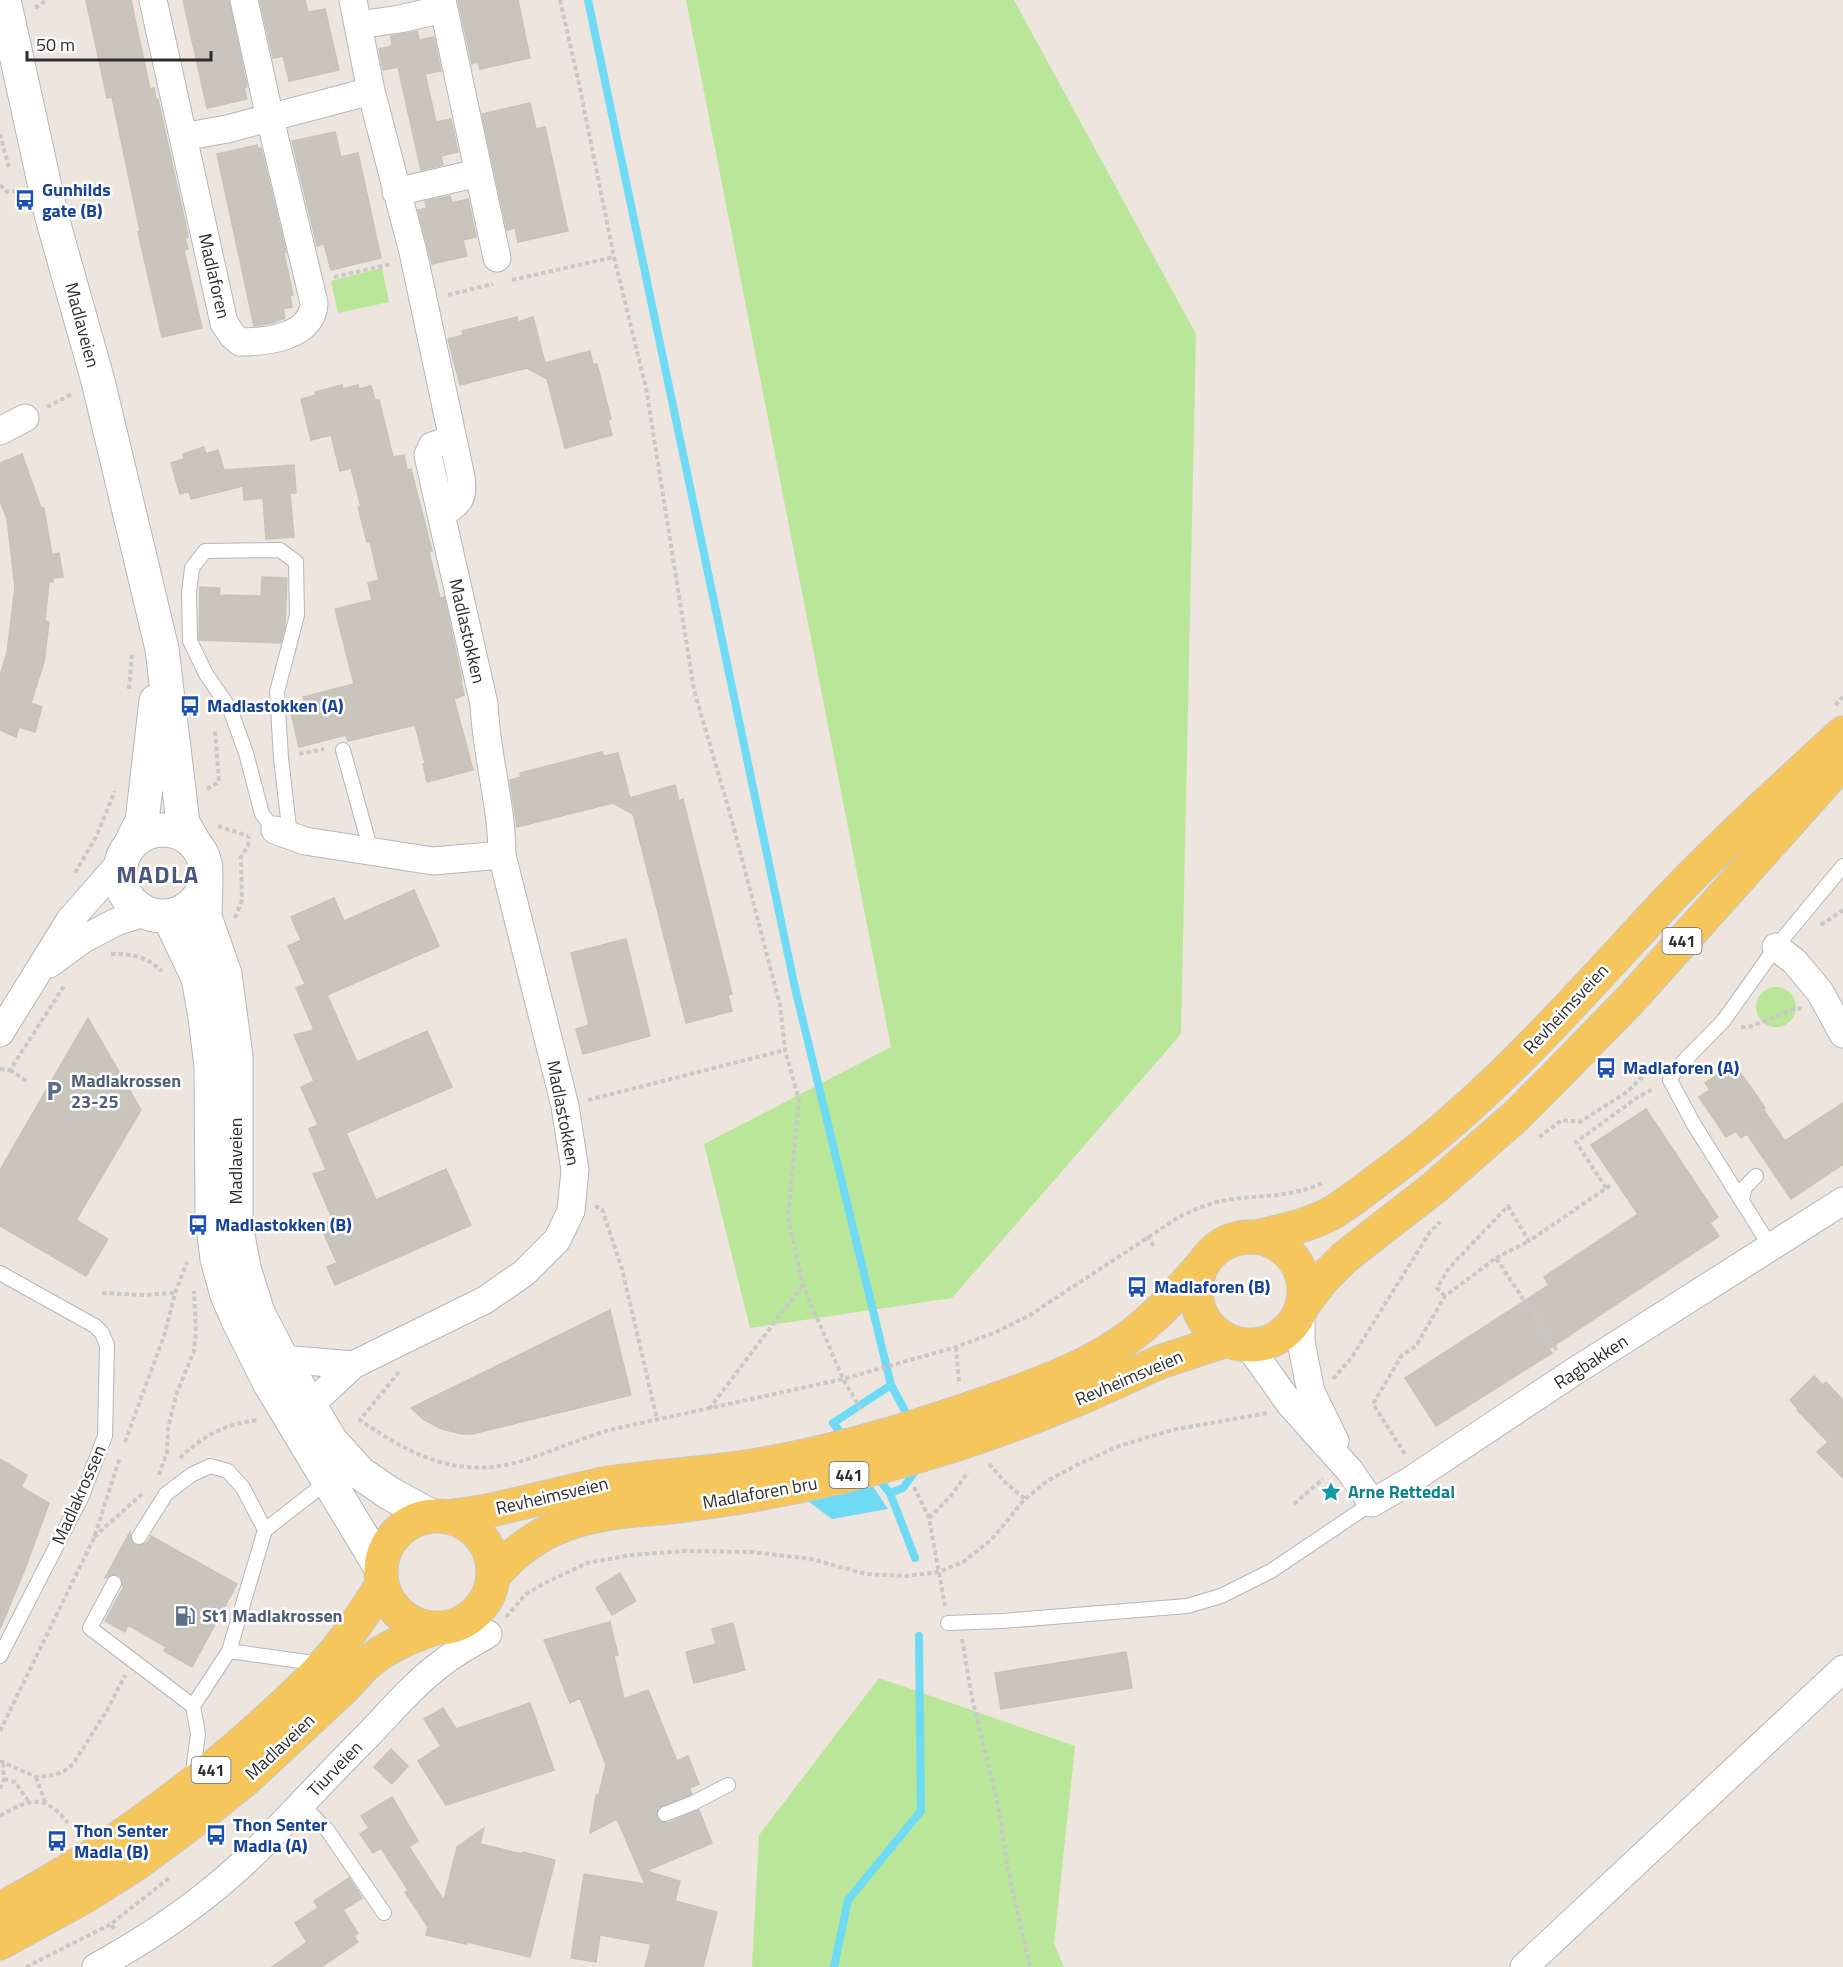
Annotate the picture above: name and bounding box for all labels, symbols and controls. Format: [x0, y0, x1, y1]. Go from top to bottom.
scale bar [27, 24, 212, 62]
text: 50 m [36, 31, 75, 58]
place label: Gunhilds gate (B) [42, 176, 111, 224]
bus stop icon: Gunhilds gate (B) [13, 188, 37, 212]
street label: Madlaforen [192, 230, 237, 321]
street label: Madlaveien [58, 279, 107, 370]
street label: Madlastokken [442, 576, 493, 686]
place label: Madlastokken (A) [207, 692, 344, 719]
bus stop icon: Madlastokken (A) [178, 694, 202, 718]
district label: MADLA [116, 856, 200, 892]
road number: 441 [1662, 928, 1702, 954]
street label: Revheimsveien [1517, 957, 1615, 1060]
place label: Madlaforen (A) [1623, 1054, 1739, 1081]
bus stop icon: Madlaforen (A) [1594, 1056, 1618, 1080]
street label: Madlastokken [540, 1058, 587, 1168]
place label: Madlakrossen 23-25 [71, 1067, 181, 1115]
parking icon: Madlakrossen 23-25 [42, 1079, 66, 1103]
street label: Madlaveien [222, 1117, 249, 1205]
place label: Madlastokken (B) [215, 1211, 352, 1238]
bus stop icon: Madlastokken (B) [186, 1213, 210, 1237]
place label: Madlaforen (B) [1154, 1273, 1270, 1300]
bus stop icon: Madlaforen (B) [1125, 1275, 1149, 1299]
street label: Ragbakken [1548, 1327, 1633, 1396]
street label: Revheimsveien [1071, 1343, 1187, 1412]
street label: Madlakrossen [45, 1441, 113, 1549]
road number: 441 [830, 1462, 868, 1488]
street label: Revheimsveien [493, 1469, 611, 1522]
street label: Madlaforen bru [700, 1469, 819, 1516]
place label: Arne Rettedal [1348, 1478, 1455, 1505]
place icon: Arne Rettedal [1319, 1480, 1343, 1504]
place label: St1 Madlakrossen [202, 1602, 343, 1629]
fuel station icon: St1 Madlakrossen [173, 1604, 197, 1628]
street label: Madlaveien [239, 1707, 321, 1786]
street label: Tiurveien [301, 1734, 368, 1803]
road number: 441 [192, 1757, 230, 1783]
place label: Thon Senter Madla (A) [233, 1811, 328, 1859]
place label: Thon Senter Madla (B) [74, 1817, 169, 1865]
bus stop icon: Thon Senter Madla (A) [204, 1823, 228, 1847]
bus stop icon: Thon Senter Madla (B) [45, 1829, 69, 1853]

